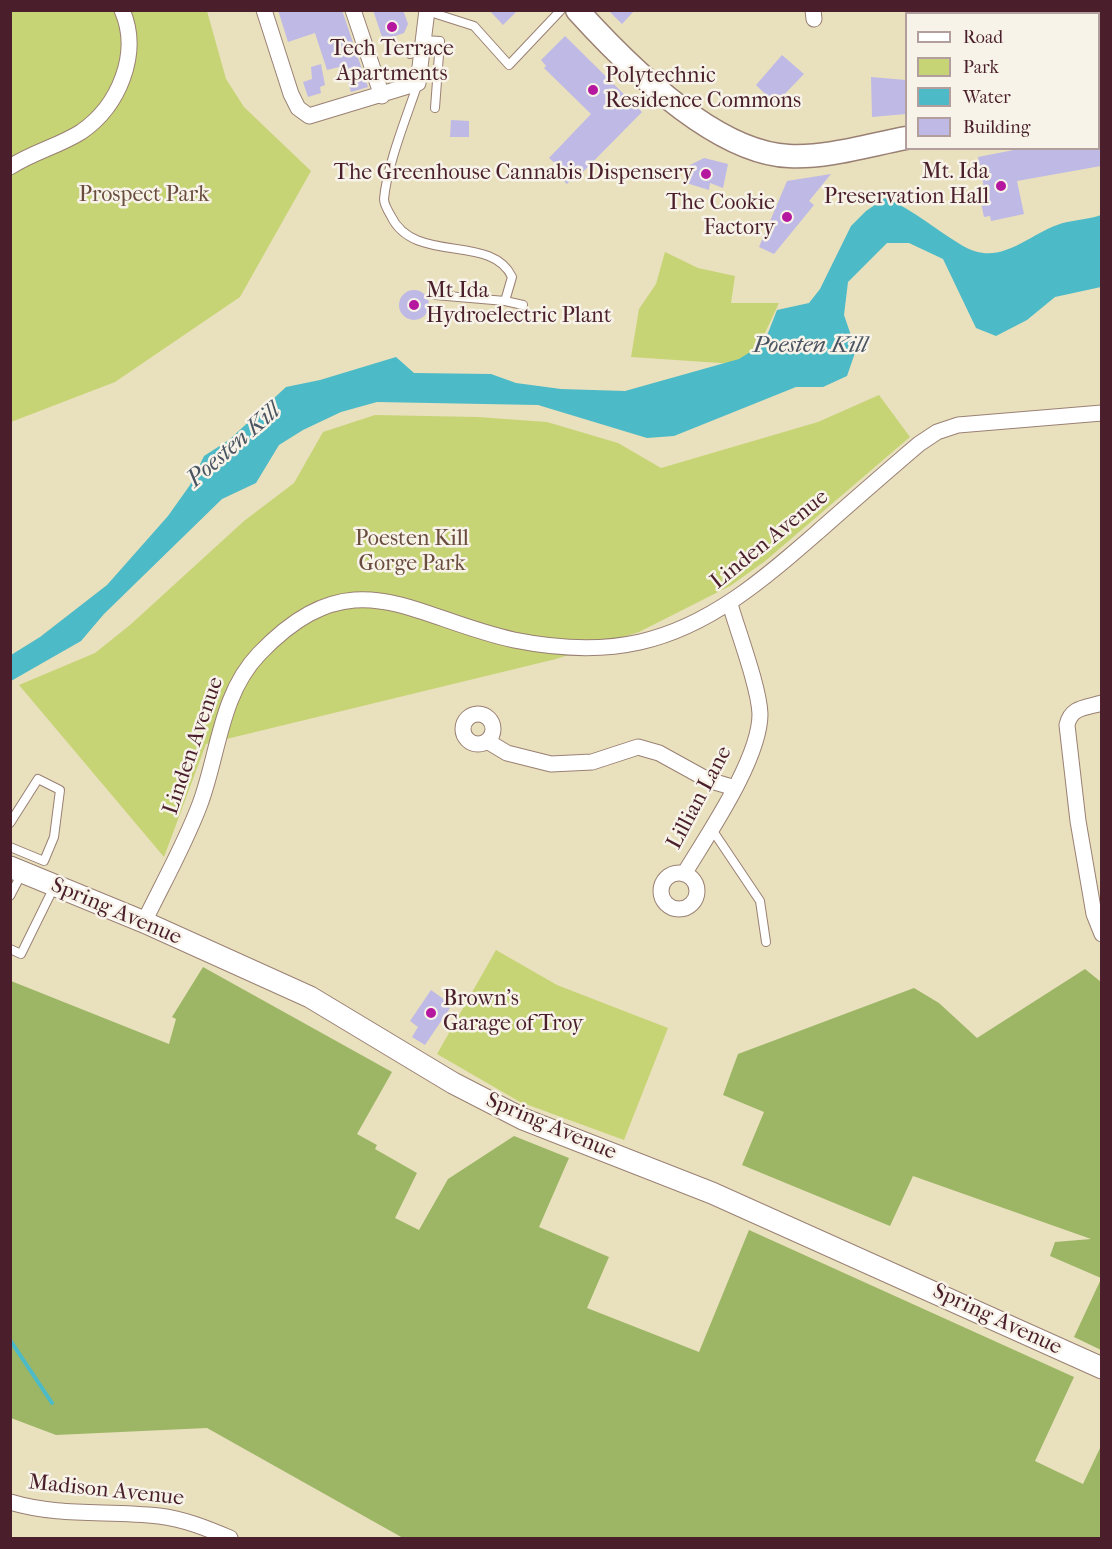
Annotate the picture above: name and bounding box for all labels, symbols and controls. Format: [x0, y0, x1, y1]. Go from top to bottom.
legend [905, 12, 1100, 150]
marker: Tech Terrace Apartments [385, 20, 399, 34]
text: Road [963, 27, 1003, 48]
place label: Tech Terrace Apartments [330, 37, 454, 88]
text: Park [963, 57, 999, 78]
place label: Polytechnic Residence Commons [605, 64, 801, 116]
marker: Polytechnic Residence Commons [586, 83, 600, 97]
text: Water [963, 87, 1011, 108]
text: Building [963, 117, 1030, 138]
place label: Mt. Ida Preservation Hall [824, 160, 989, 212]
place label: The Greenhouse Cannabis Dispensery [334, 161, 694, 187]
marker: The Greenhouse Cannabis Dispensery [699, 167, 713, 181]
marker: Mt. Ida Preservation Hall [994, 179, 1008, 193]
park label: Prospect Park [79, 183, 209, 209]
place label: The Cookie Factory [666, 191, 775, 242]
marker: The Cookie Factory [780, 210, 794, 224]
place label: Mt Ida Hydroelectric Plant [426, 279, 612, 330]
marker: Mt Ida Hydroelectric Plant [407, 298, 421, 312]
water label: Poesten Kill [753, 332, 867, 360]
water label: Poesten Kill [181, 398, 287, 494]
street label: Linden Avenue [706, 485, 834, 595]
park label: Poesten Kill Gorge Park [355, 527, 469, 578]
street label: Linden Avenue [158, 674, 230, 818]
street label: Lillian Lane [662, 742, 738, 854]
street label: Spring Avenue [47, 873, 185, 951]
place label: Brown's Garage of Troy [443, 987, 583, 1038]
marker: Brown's Garage of Troy [424, 1006, 438, 1020]
street label: Spring Avenue [482, 1088, 620, 1166]
street label: Spring Avenue [928, 1279, 1066, 1361]
street label: Madison Avenue [27, 1470, 185, 1512]

